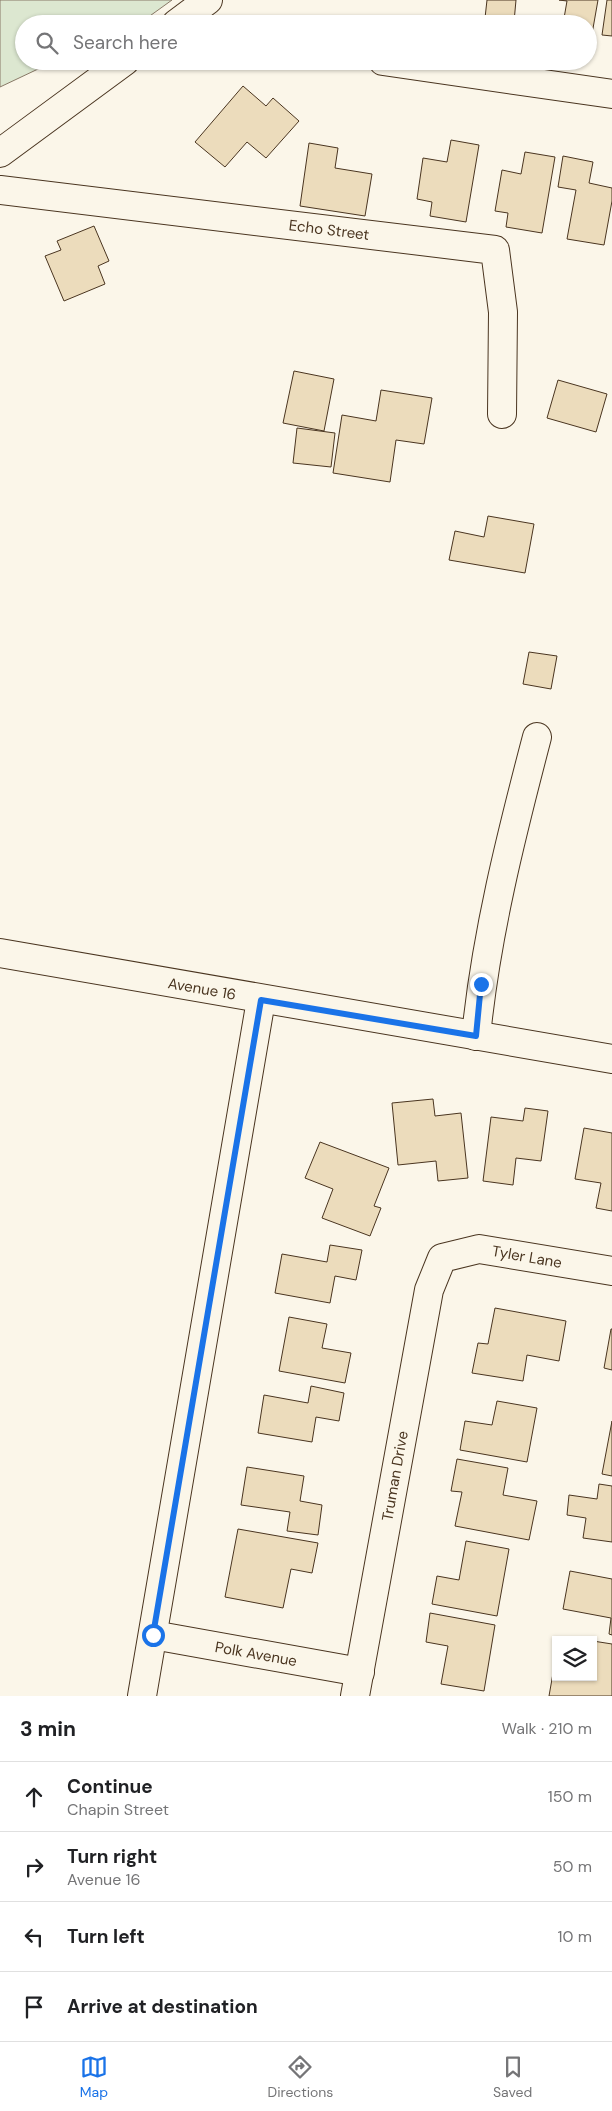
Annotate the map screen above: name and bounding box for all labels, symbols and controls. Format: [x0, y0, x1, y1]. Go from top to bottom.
search box [15, 15, 597, 70]
icon: search [33, 29, 61, 57]
text: Search here [73, 30, 178, 55]
street label: Echo Street [288, 215, 371, 245]
street label: Avenue 16 [166, 973, 238, 1005]
route end [470, 973, 493, 996]
street label: Tyler Lane [490, 1241, 564, 1273]
street label: Truman Drive [377, 1429, 413, 1523]
route start [142, 1624, 165, 1647]
map controls [552, 1636, 597, 1681]
button: layers [552, 1636, 597, 1681]
street label: Polk Avenue [213, 1637, 299, 1671]
text: 3 min [20, 1715, 76, 1743]
text: Walk · 210 m [502, 1718, 592, 1739]
text: Continue [67, 1774, 153, 1799]
icon: ahead [20, 1783, 48, 1811]
text: 150 m [548, 1786, 592, 1807]
text: Chapin Street [67, 1799, 169, 1820]
text: Turn right [67, 1844, 157, 1869]
icon: right [20, 1853, 48, 1881]
text: 50 m [553, 1856, 592, 1877]
text: Avenue 16 [67, 1869, 141, 1890]
icon: left [20, 1923, 48, 1951]
text: Turn left [67, 1924, 145, 1949]
text: 10 m [558, 1926, 592, 1947]
icon: arrive [20, 1993, 48, 2021]
text: Arrive at destination [67, 1994, 258, 2019]
tab: Map [80, 2053, 108, 2101]
tab: Directions [268, 2053, 333, 2101]
tab: Saved [493, 2053, 532, 2101]

